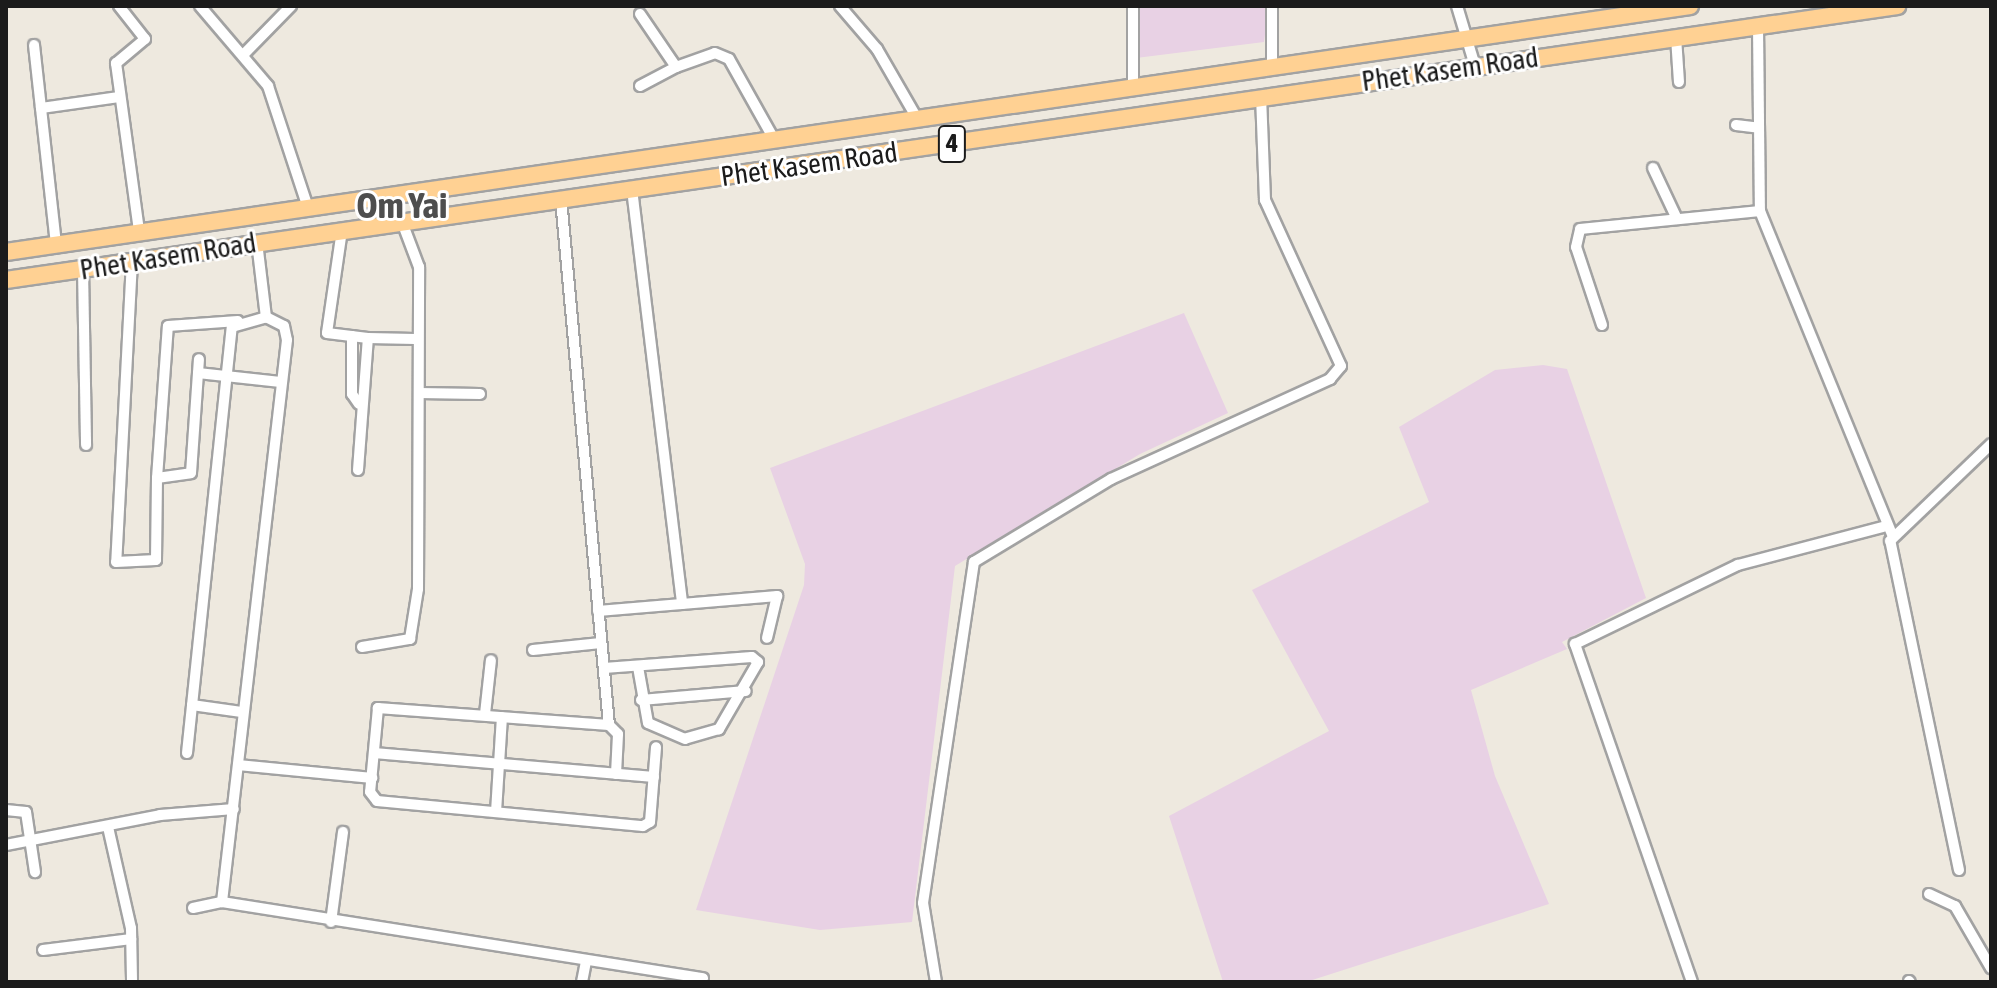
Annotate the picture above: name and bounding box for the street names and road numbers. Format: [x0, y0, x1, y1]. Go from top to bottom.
street label: Phet Kasem Road [1359, 40, 1541, 98]
road number: 4 [936, 122, 968, 166]
street label: Phet Kasem Road [718, 135, 900, 193]
street label: Phet Kasem Road [77, 225, 259, 287]

